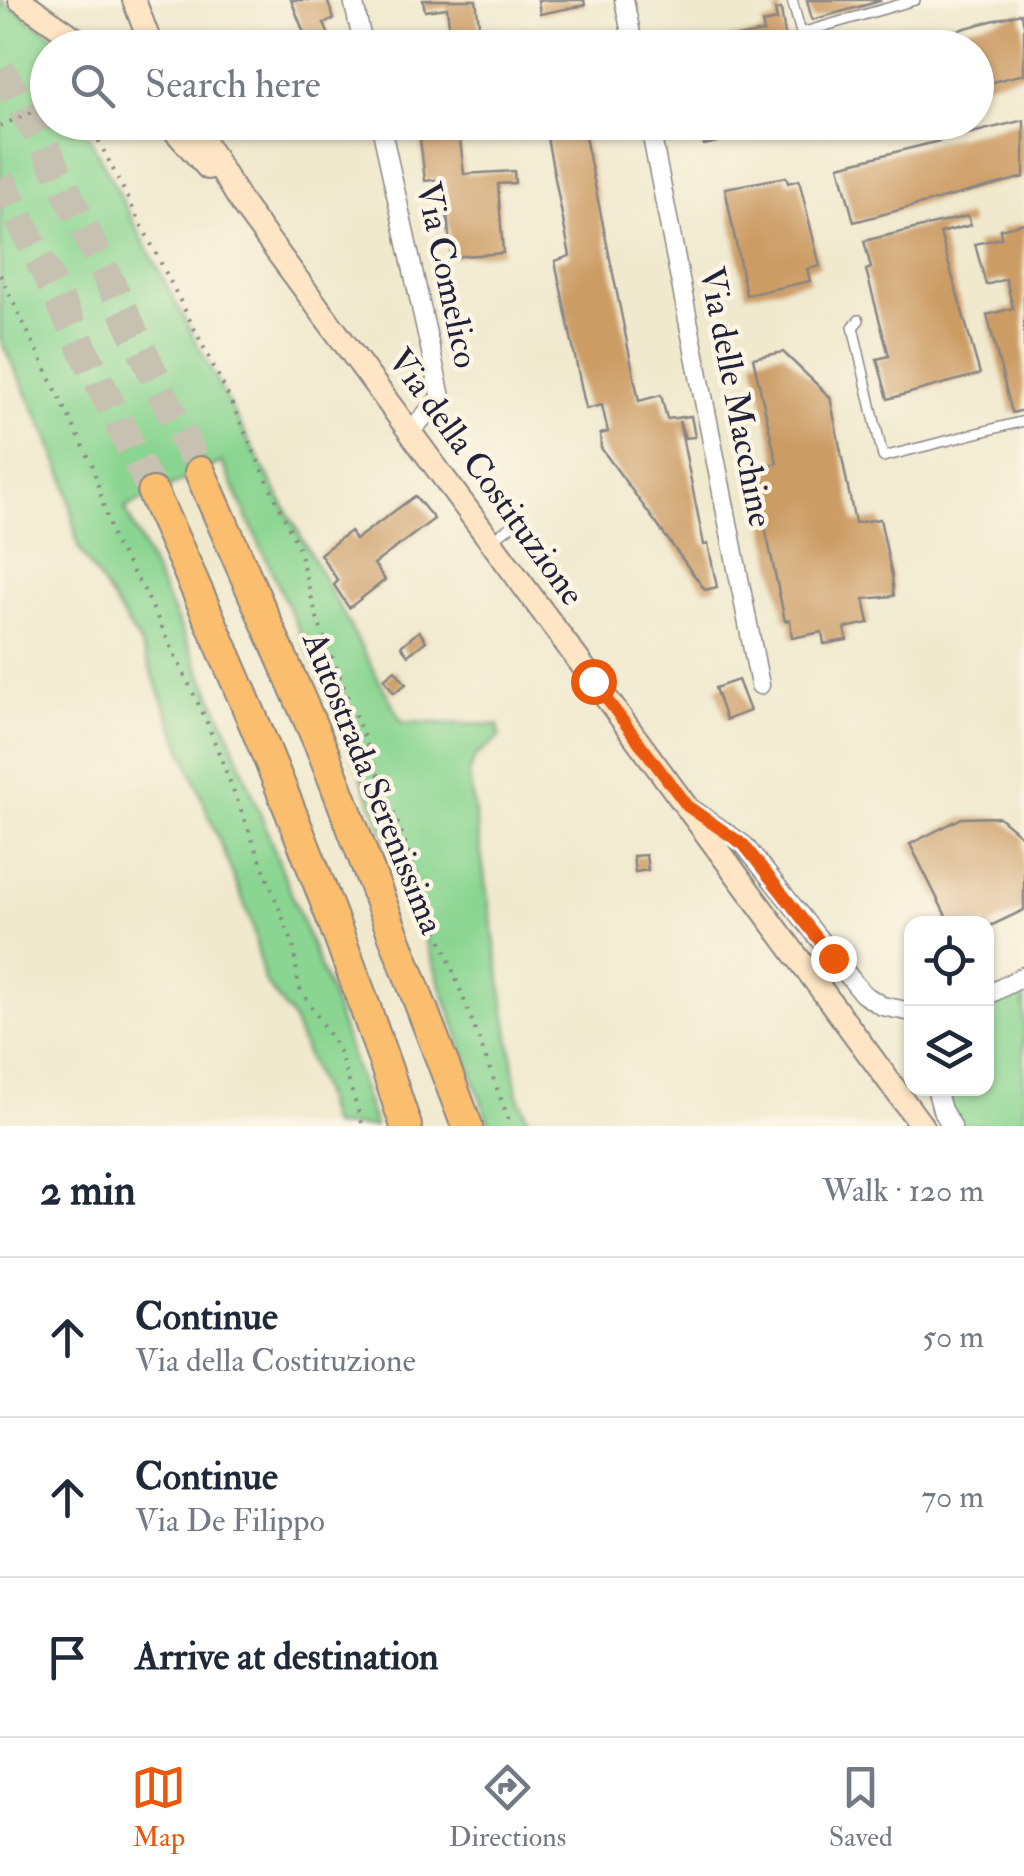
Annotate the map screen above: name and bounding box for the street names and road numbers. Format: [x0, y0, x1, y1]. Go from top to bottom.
street label: Via Comelico [406, 178, 488, 372]
street label: Via delle Macchine [689, 263, 783, 531]
street label: Via della Costituzione [378, 340, 594, 614]
street label: Autostrada Serenissima [292, 625, 454, 941]

